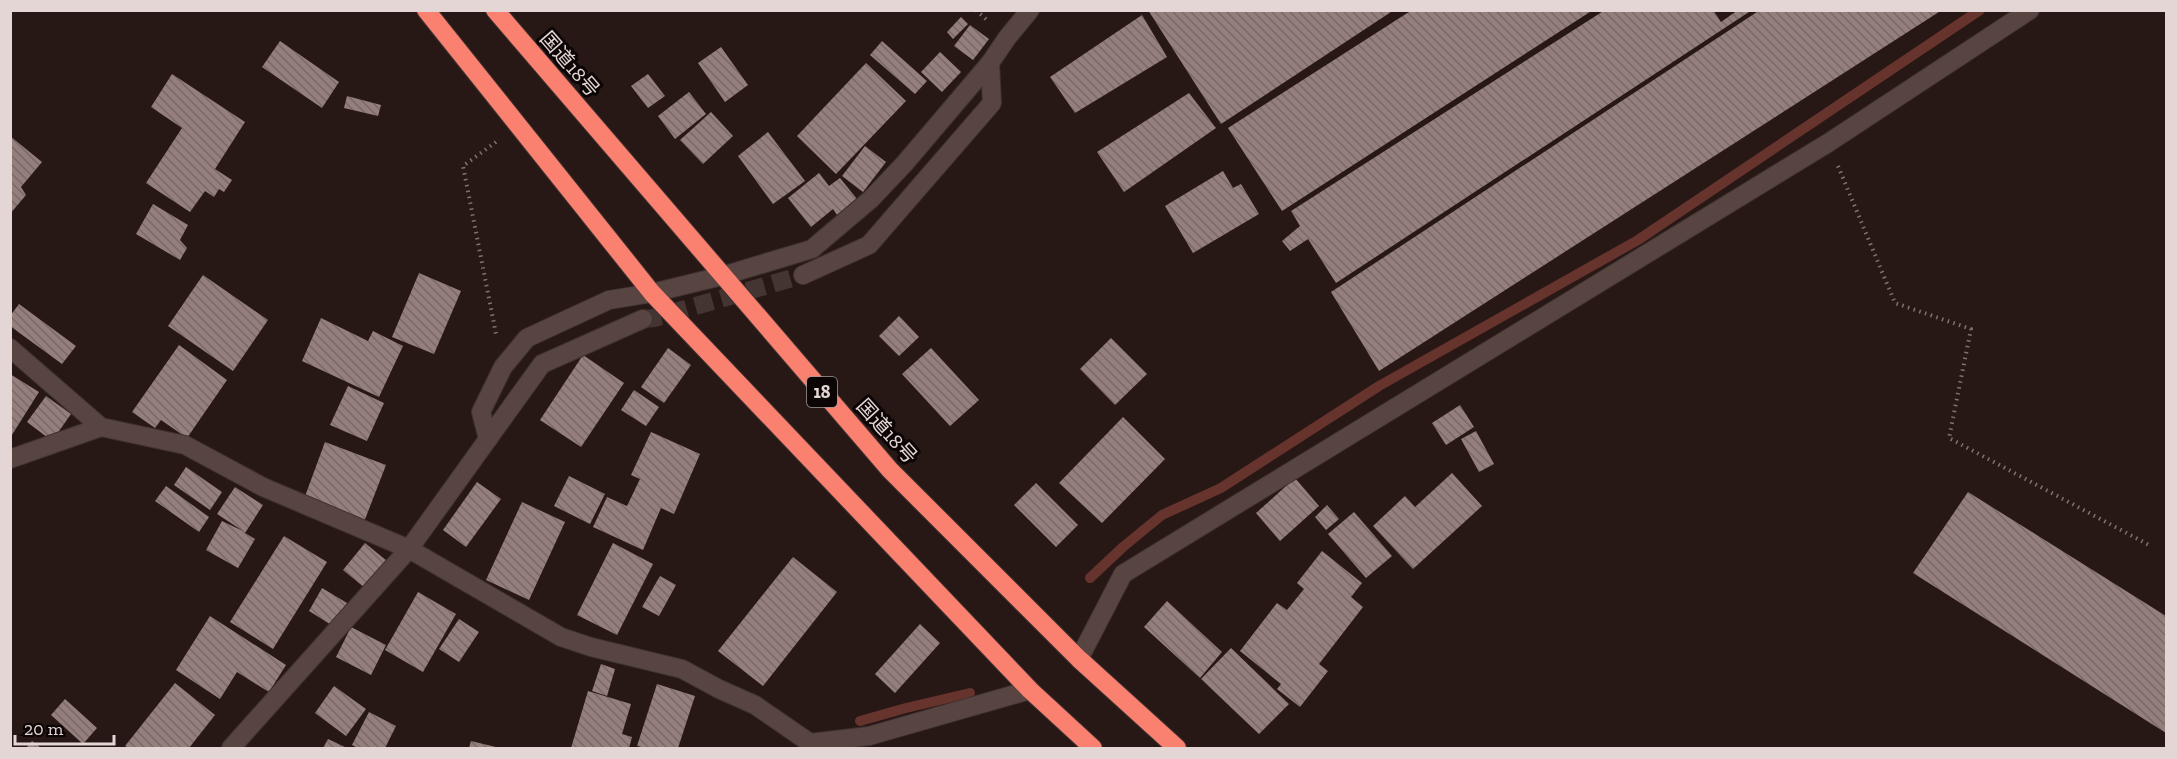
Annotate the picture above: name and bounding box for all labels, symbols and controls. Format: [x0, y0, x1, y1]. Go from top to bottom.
street label: 国道18号 [535, 27, 605, 101]
road number: 18 [807, 377, 837, 407]
street label: 国道18号 [852, 394, 922, 468]
scale bar [15, 708, 114, 746]
text: 20 m [24, 718, 64, 740]

